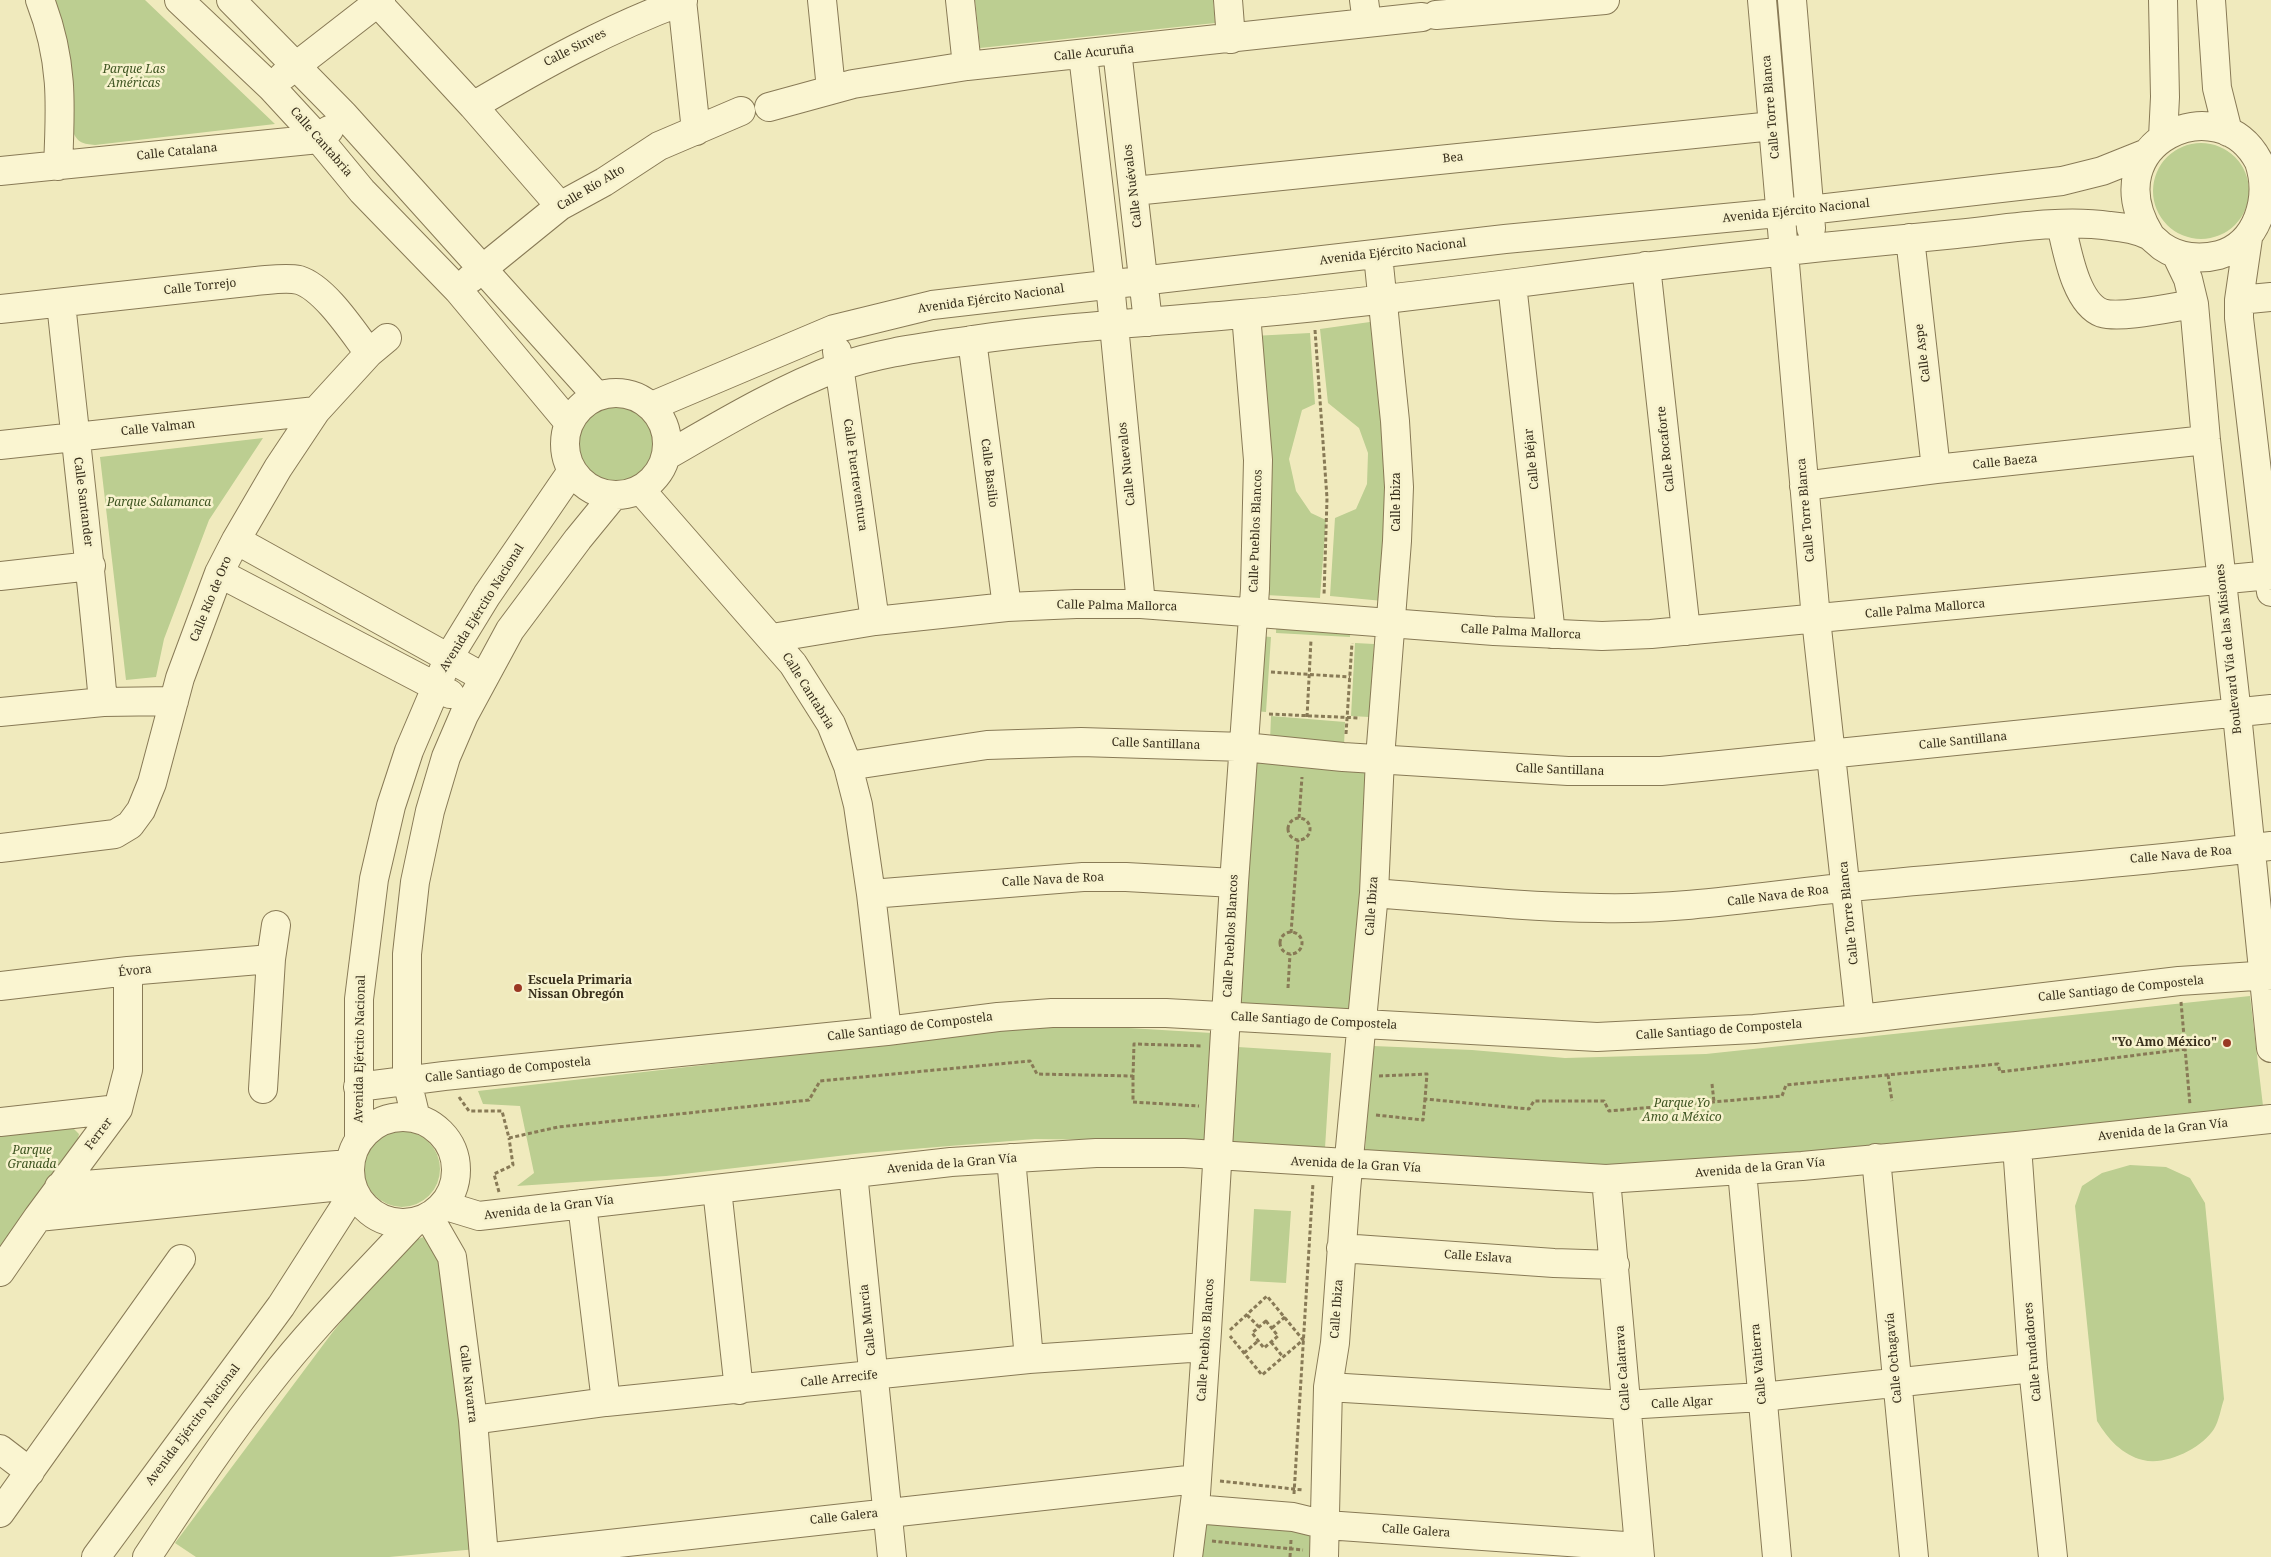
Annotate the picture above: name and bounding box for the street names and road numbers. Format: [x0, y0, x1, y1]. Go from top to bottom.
street label: Calle Sinves [541, 26, 609, 70]
street label: Calle Acuruña [1053, 42, 1135, 64]
street label: Calle Torre Blanca [1759, 54, 1783, 160]
street label: Calle Cantabria [287, 104, 355, 180]
street label: Calle Catalana [136, 141, 218, 163]
street label: Calle Nuévalos [1121, 143, 1145, 229]
street label: Bea [1442, 150, 1464, 166]
street label: Calle Río Alto [555, 162, 627, 214]
street label: Avenida Ejército Nacional [1722, 196, 1870, 226]
street label: Avenida Ejército Nacional [1319, 236, 1467, 268]
street label: Calle Torrejo [163, 276, 237, 298]
street label: Avenida Ejército Nacional [917, 282, 1065, 316]
street label: Calle Aspe [1912, 323, 1934, 383]
street label: Calle Rocaforte [1654, 405, 1678, 493]
street label: Calle Valman [120, 417, 196, 439]
street label: Calle Fuerteventura [840, 418, 870, 532]
street label: Calle Nuevalos [1115, 421, 1139, 507]
street label: Calle Béjar [1522, 428, 1542, 490]
street label: Calle Basilio [978, 438, 1000, 508]
street label: Calle Baeza [1972, 451, 2038, 473]
street label: Calle Santander [70, 456, 96, 548]
street label: Calle Torre Blanca [1794, 457, 1818, 563]
street label: Calle Pueblos Blancos [1247, 469, 1265, 593]
street label: Calle Ibiza [1390, 472, 1404, 532]
street label: Avenida Ejército Nacional [437, 541, 527, 675]
street label: Calle Río de Oro [187, 554, 235, 644]
street label: Boulevard Vía de las Misiones [2213, 563, 2245, 735]
street label: Calle Palma Mallorca [1864, 597, 1986, 621]
street label: Calle Palma Mallorca [1057, 598, 1177, 614]
street label: Calle Palma Mallorca [1460, 622, 1582, 642]
street label: Calle Cantabria [779, 650, 837, 732]
street label: Calle Santillana [1918, 729, 2008, 753]
street label: Calle Santillana [1111, 735, 1201, 753]
street label: Calle Santillana [1515, 761, 1605, 779]
street label: Calle Nava de Roa [2129, 843, 2233, 867]
street label: Calle Torre Blanca [1836, 860, 1862, 966]
street label: Calle Nava de Roa [1002, 870, 1104, 890]
street label: Calle Pueblos Blancos [1221, 874, 1241, 998]
street label: Calle Ibiza [1363, 876, 1381, 936]
street label: Calle Nava de Roa [1726, 883, 1830, 909]
street label: Évora [118, 962, 152, 980]
street label: Calle Santiago de Compostela [2037, 973, 2205, 1005]
street label: Avenida Ejército Nacional [352, 975, 368, 1123]
street label: Calle Santiago de Compostela [1230, 1009, 1398, 1033]
street label: Calle Santiago de Compostela [826, 1010, 994, 1044]
street label: Calle Santiago de Compostela [1635, 1017, 1803, 1043]
street label: Calle Santiago de Compostela [424, 1054, 592, 1086]
street label: Ferrer [82, 1115, 116, 1153]
street label: Avenida de la Gran Vía [2097, 1116, 2229, 1144]
street label: Avenida de la Gran Vía [886, 1151, 1018, 1177]
street label: Avenida de la Gran Vía [1290, 1154, 1422, 1176]
street label: Avenida de la Gran Vía [1694, 1155, 1826, 1181]
street label: Avenida de la Gran Vía [483, 1193, 615, 1223]
street label: Calle Eslava [1443, 1247, 1513, 1267]
street label: Calle Pueblos Blancos [1195, 1278, 1217, 1402]
street label: Calle Ibiza [1328, 1279, 1346, 1339]
street label: Calle Murcia [857, 1283, 879, 1357]
street label: Calle Fundadores [2021, 1302, 2045, 1402]
street label: Calle Ochagavía [1883, 1312, 1905, 1404]
street label: Calle Valtierra [1748, 1323, 1770, 1405]
street label: Calle Calatrava [1613, 1325, 1633, 1411]
street label: Calle Navarra [456, 1344, 480, 1424]
street label: Avenida Ejército Nacional [143, 1362, 243, 1488]
street label: Calle Arrecife [800, 1368, 878, 1390]
street label: Calle Algar [1651, 1394, 1713, 1412]
street label: Calle Galera [809, 1506, 879, 1528]
street label: Calle Galera [1381, 1521, 1451, 1541]

